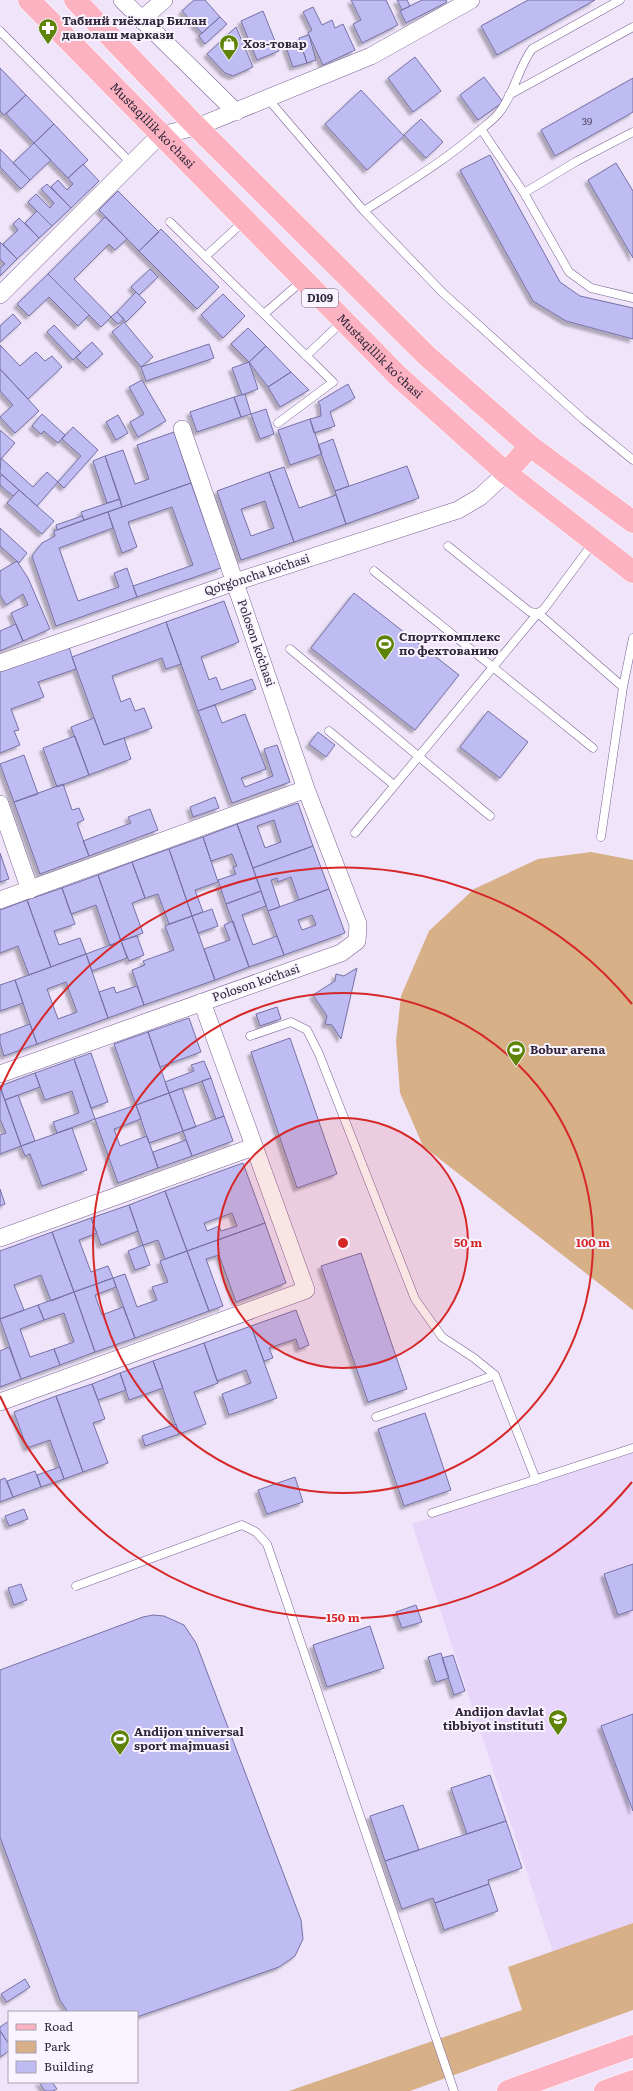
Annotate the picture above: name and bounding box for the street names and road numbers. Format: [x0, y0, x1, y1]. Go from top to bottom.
street label: Mustaqillik ko'chasi [106, 78, 200, 172]
road number: D109 [302, 289, 338, 307]
street label: Mustaqillik ko'chasi [333, 309, 427, 402]
street label: Qoʻrgʻoncha koʻchasi [202, 549, 312, 600]
street label: Poloson koʻchasi [234, 597, 280, 689]
street label: Poloson koʻchasi [210, 959, 302, 1005]

